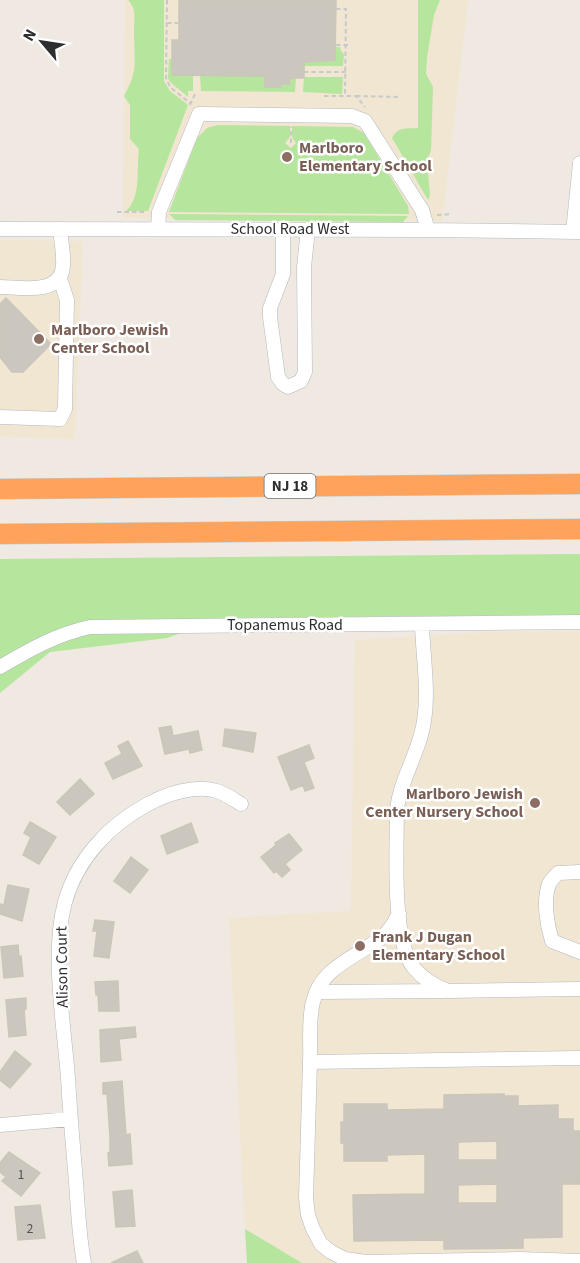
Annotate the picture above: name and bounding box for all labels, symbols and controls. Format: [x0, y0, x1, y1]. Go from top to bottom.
north arrow [12, 12, 72, 72]
text: N [18, 25, 42, 45]
place label: Marlboro Elementary School [299, 137, 432, 177]
marker: Marlboro Elementary School [280, 150, 294, 164]
street label: School Road West [230, 218, 350, 240]
place label: Marlboro Jewish Center School [51, 319, 168, 359]
marker: Marlboro Jewish Center School [32, 332, 46, 346]
road number: NJ 18 [264, 474, 316, 498]
street label: Topanemus Road [227, 614, 343, 636]
place label: Marlboro Jewish Center Nursery School [365, 783, 523, 823]
marker: Marlboro Jewish Center Nursery School [528, 796, 542, 810]
street label: Alison Court [50, 925, 74, 1008]
place label: Frank J Dugan Elementary School [372, 926, 505, 966]
marker: Frank J Dugan Elementary School [353, 939, 367, 953]
house number: 1 [18, 1165, 25, 1185]
house number: 2 [27, 1219, 34, 1239]

